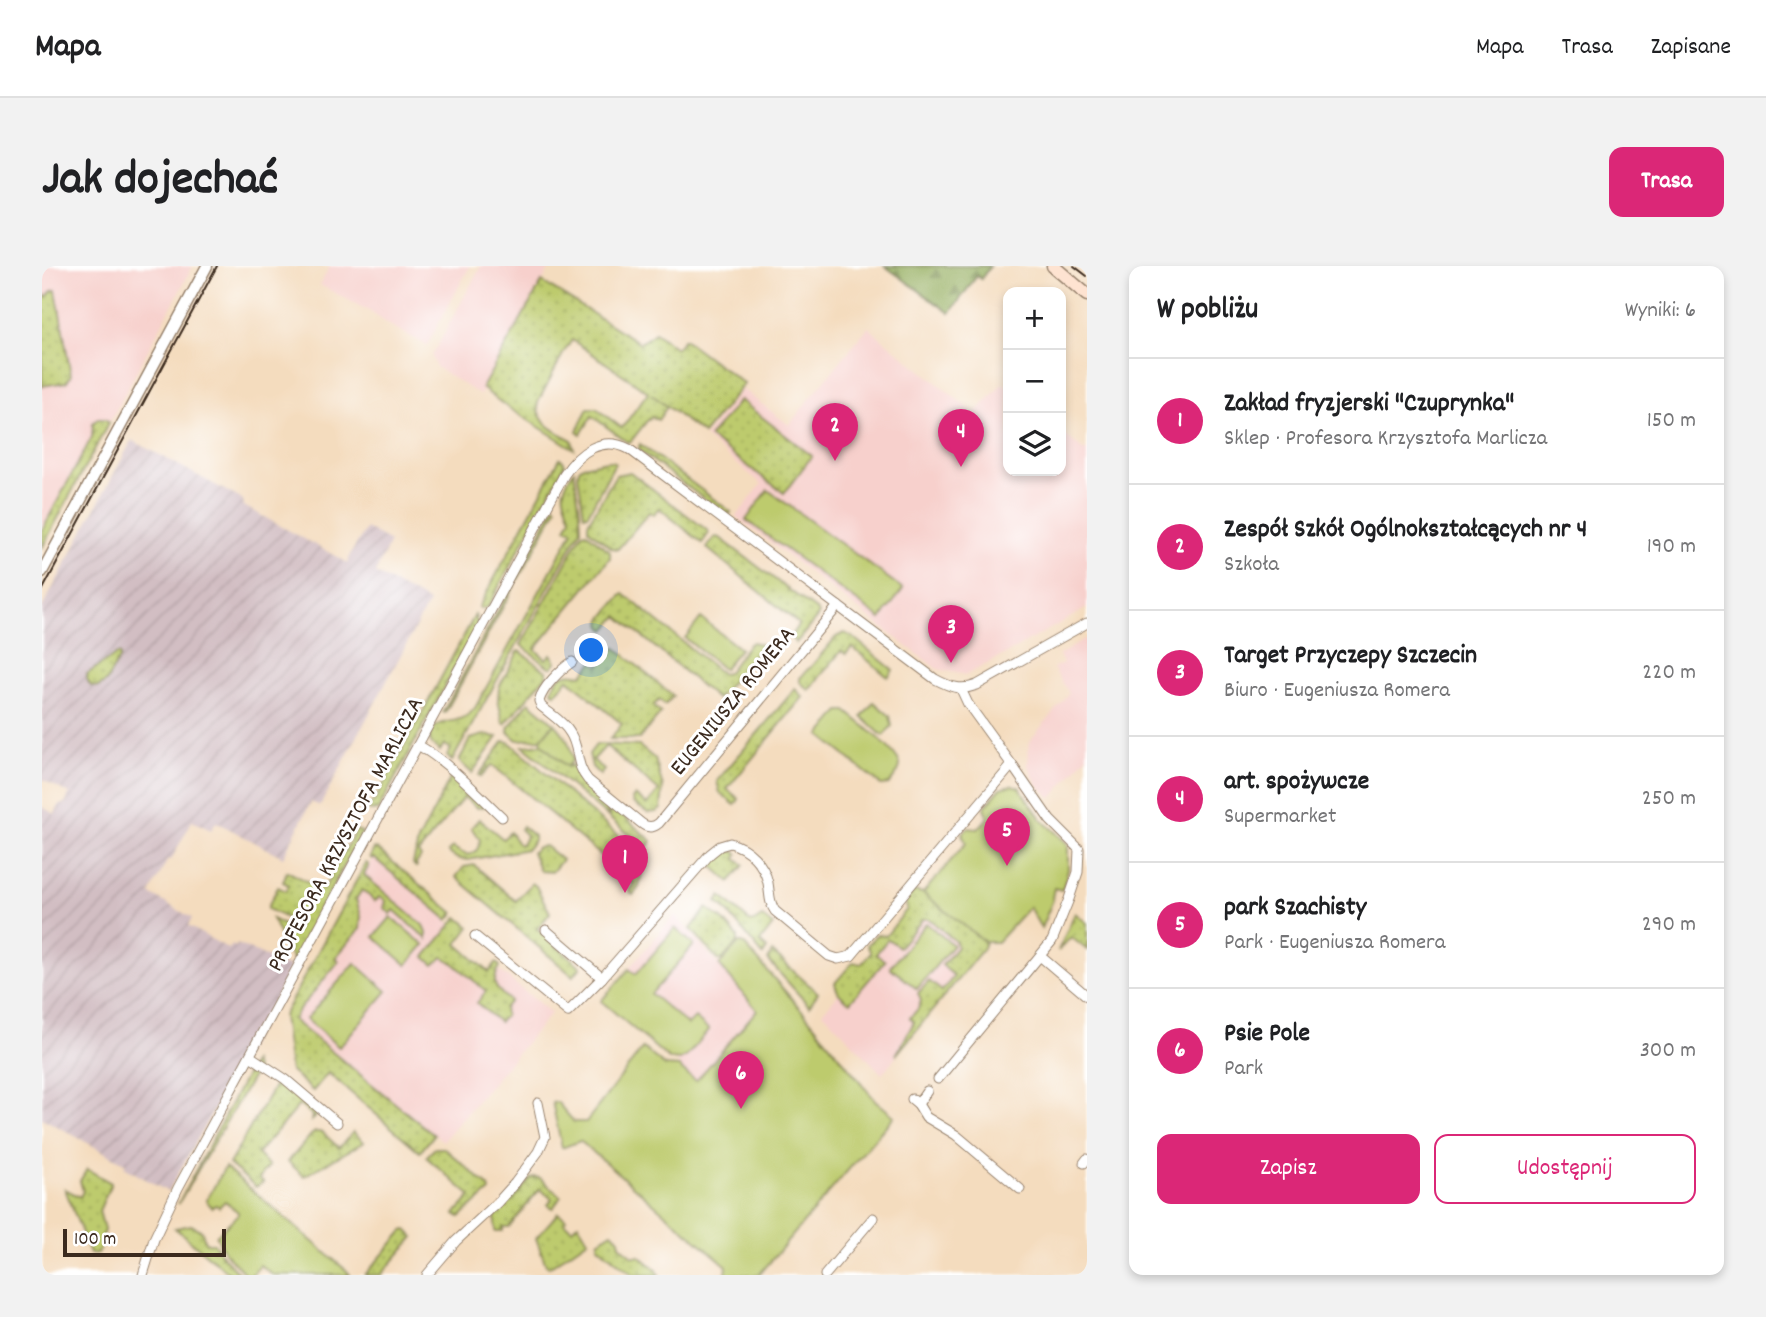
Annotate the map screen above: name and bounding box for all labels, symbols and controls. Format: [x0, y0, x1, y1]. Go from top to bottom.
text: Mapa [35, 25, 101, 72]
text: Mapa [1476, 31, 1524, 65]
text: Trasa [1562, 31, 1613, 65]
text: Zapisane [1651, 31, 1731, 65]
text: Jak dojechać [42, 147, 278, 217]
button: Trasa [1609, 147, 1724, 217]
map controls [1003, 287, 1066, 476]
button: + [1003, 287, 1066, 350]
text: W pobliżu [1157, 290, 1258, 333]
text: Wyniki: 6 [1625, 295, 1696, 328]
button: − [1003, 350, 1066, 413]
text: Zakład fryzjerski "Czuprynka" [1224, 386, 1514, 423]
pin: 2 [812, 403, 858, 461]
text: 1 [1177, 405, 1183, 438]
text: 150 m [1647, 405, 1696, 438]
pin: 4 [938, 409, 984, 467]
button: layers [1003, 413, 1066, 476]
text: Sklep · Profesora Krzysztofa Marlicza [1224, 423, 1547, 456]
text: Zespół Szkół Ogólnokształcących nr 4 [1224, 512, 1587, 549]
text: 2 [1175, 531, 1185, 564]
text: 190 m [1647, 531, 1696, 564]
text: Szkoła [1224, 549, 1279, 582]
pin: 3 [928, 605, 974, 663]
street label: EUGENIUSZA ROMERA [663, 620, 805, 784]
your location [574, 633, 608, 667]
text: Target Przyczepy Szczecin [1224, 638, 1477, 675]
text: 3 [1175, 657, 1185, 690]
text: 220 m [1642, 657, 1696, 690]
text: Biuro · Eugeniusza Romera [1224, 675, 1450, 708]
street label: PROFESORA KRZYSZTOFA MARLICZA [260, 692, 434, 978]
text: art. spożywcze [1224, 764, 1369, 801]
text: 4 [1175, 783, 1185, 816]
text: 250 m [1642, 783, 1696, 816]
text: Supermarket [1224, 801, 1336, 834]
pin: 5 [984, 808, 1030, 866]
pin: 1 [602, 835, 648, 893]
text: park Szachisty [1224, 890, 1366, 927]
text: 5 [1175, 909, 1185, 942]
text: 290 m [1642, 909, 1696, 942]
text: Park · Eugeniusza Romera [1224, 927, 1445, 960]
text: Psie Pole [1224, 1016, 1310, 1053]
text: 6 [1174, 1035, 1186, 1068]
text: 300 m [1640, 1035, 1696, 1068]
pin: 6 [718, 1051, 764, 1109]
text: Park [1224, 1053, 1263, 1086]
button: Zapisz [1157, 1134, 1420, 1204]
button: Udostępnij [1434, 1134, 1696, 1204]
scale bar [63, 1226, 226, 1258]
text: 100 m [74, 1227, 116, 1254]

